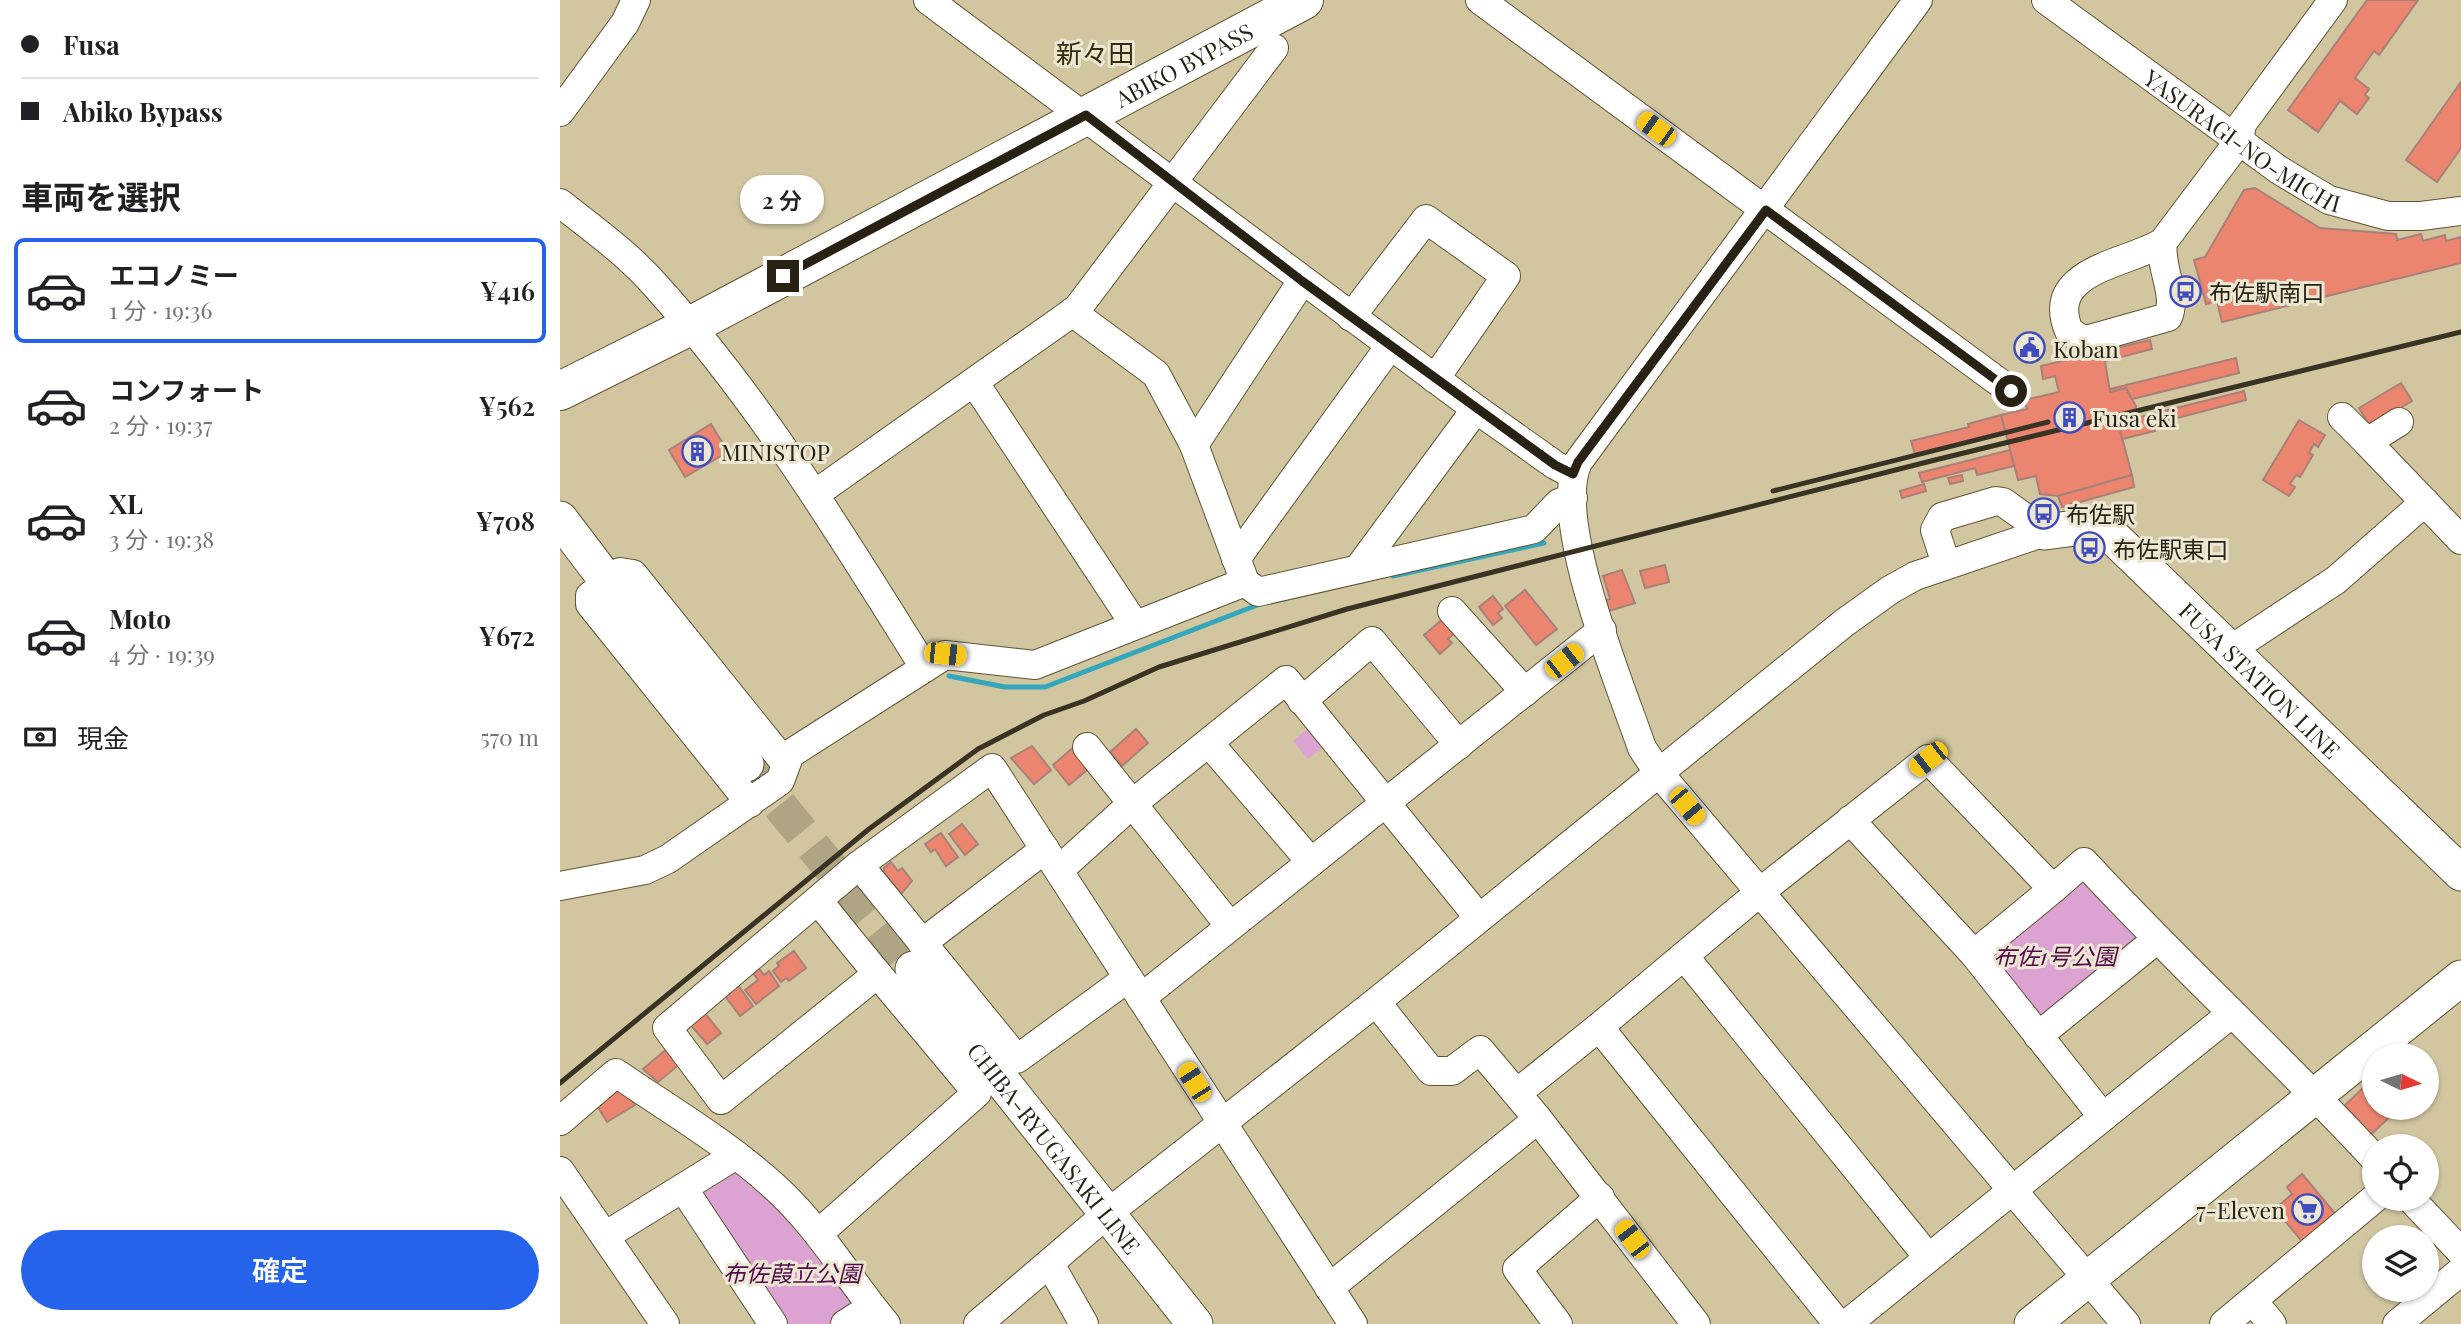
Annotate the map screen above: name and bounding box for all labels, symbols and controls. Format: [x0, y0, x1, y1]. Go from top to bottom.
street label: ABIKO BYPASS [1108, 15, 1258, 114]
text: Fusa [63, 27, 120, 62]
district label: 新々田 [1056, 35, 1134, 70]
street label: YASURAGI-NO-MICHI [2138, 61, 2344, 218]
text: Abiko Bypass [63, 94, 223, 129]
car [1633, 108, 1680, 150]
text: 車両を選択 [21, 174, 181, 217]
callout: 2 分 [741, 174, 825, 224]
text: 2 分 [762, 184, 802, 215]
text: エコノミー [109, 257, 239, 292]
icon: car [25, 259, 88, 322]
route end [767, 260, 799, 292]
text: ¥416 [480, 273, 535, 308]
bus stop icon: 布佐駅南口 [2169, 274, 2203, 308]
place label: 布佐駅南口 [2209, 276, 2324, 307]
text: 1 分 · 19:36 [109, 294, 212, 325]
public building icon: Koban [2013, 331, 2047, 365]
place label: Koban [2053, 333, 2119, 364]
text: コンフォート [109, 372, 264, 407]
icon: car [25, 374, 88, 437]
route start [1995, 375, 2027, 407]
text: ¥562 [479, 388, 535, 423]
building icon: Fusa eki [2052, 400, 2086, 434]
place label: Fusa eki [2092, 402, 2177, 433]
text: 2 分 · 19:37 [109, 409, 212, 440]
building icon: MINISTOP [681, 434, 715, 468]
place label: MINISTOP [721, 436, 830, 467]
text: XL [109, 486, 143, 521]
icon: car [25, 489, 88, 552]
bus stop icon: 布佐駅 [2026, 496, 2060, 530]
place label: 布佐駅 [2066, 498, 2135, 529]
text: ¥708 [476, 503, 535, 538]
text: 3 分 · 19:38 [109, 523, 214, 554]
bus stop icon: 布佐駅東口 [2073, 531, 2107, 565]
place label: 布佐駅東口 [2113, 533, 2228, 564]
street label: FUSA STATION LINE [2173, 594, 2348, 764]
text: Moto [109, 601, 171, 636]
icon: car [25, 604, 88, 667]
text: ¥672 [479, 618, 535, 653]
text: 4 分 · 19:39 [109, 638, 215, 669]
car [1541, 640, 1588, 682]
car [924, 641, 967, 667]
icon: cash [21, 718, 59, 756]
text: 現金 [77, 720, 129, 755]
text: 570 m [480, 721, 539, 752]
car [1905, 738, 1952, 780]
car [1666, 783, 1709, 829]
park label: 布佐1号公園 [1994, 940, 2119, 971]
street label: CHIBA-RYUGASAKI LINE [961, 1036, 1148, 1260]
north arrow [2362, 1043, 2440, 1120]
map controls [2362, 1043, 2439, 1302]
car [1174, 1059, 1215, 1105]
button: locate [2362, 1134, 2439, 1211]
supermarket icon: 7-Eleven [2291, 1192, 2325, 1226]
place label: 7-Eleven [2196, 1194, 2285, 1225]
car [1611, 1216, 1654, 1262]
button: layers [2362, 1225, 2439, 1302]
button: 確定 [21, 1230, 539, 1310]
park label: 布佐葭立公園 [723, 1257, 864, 1288]

